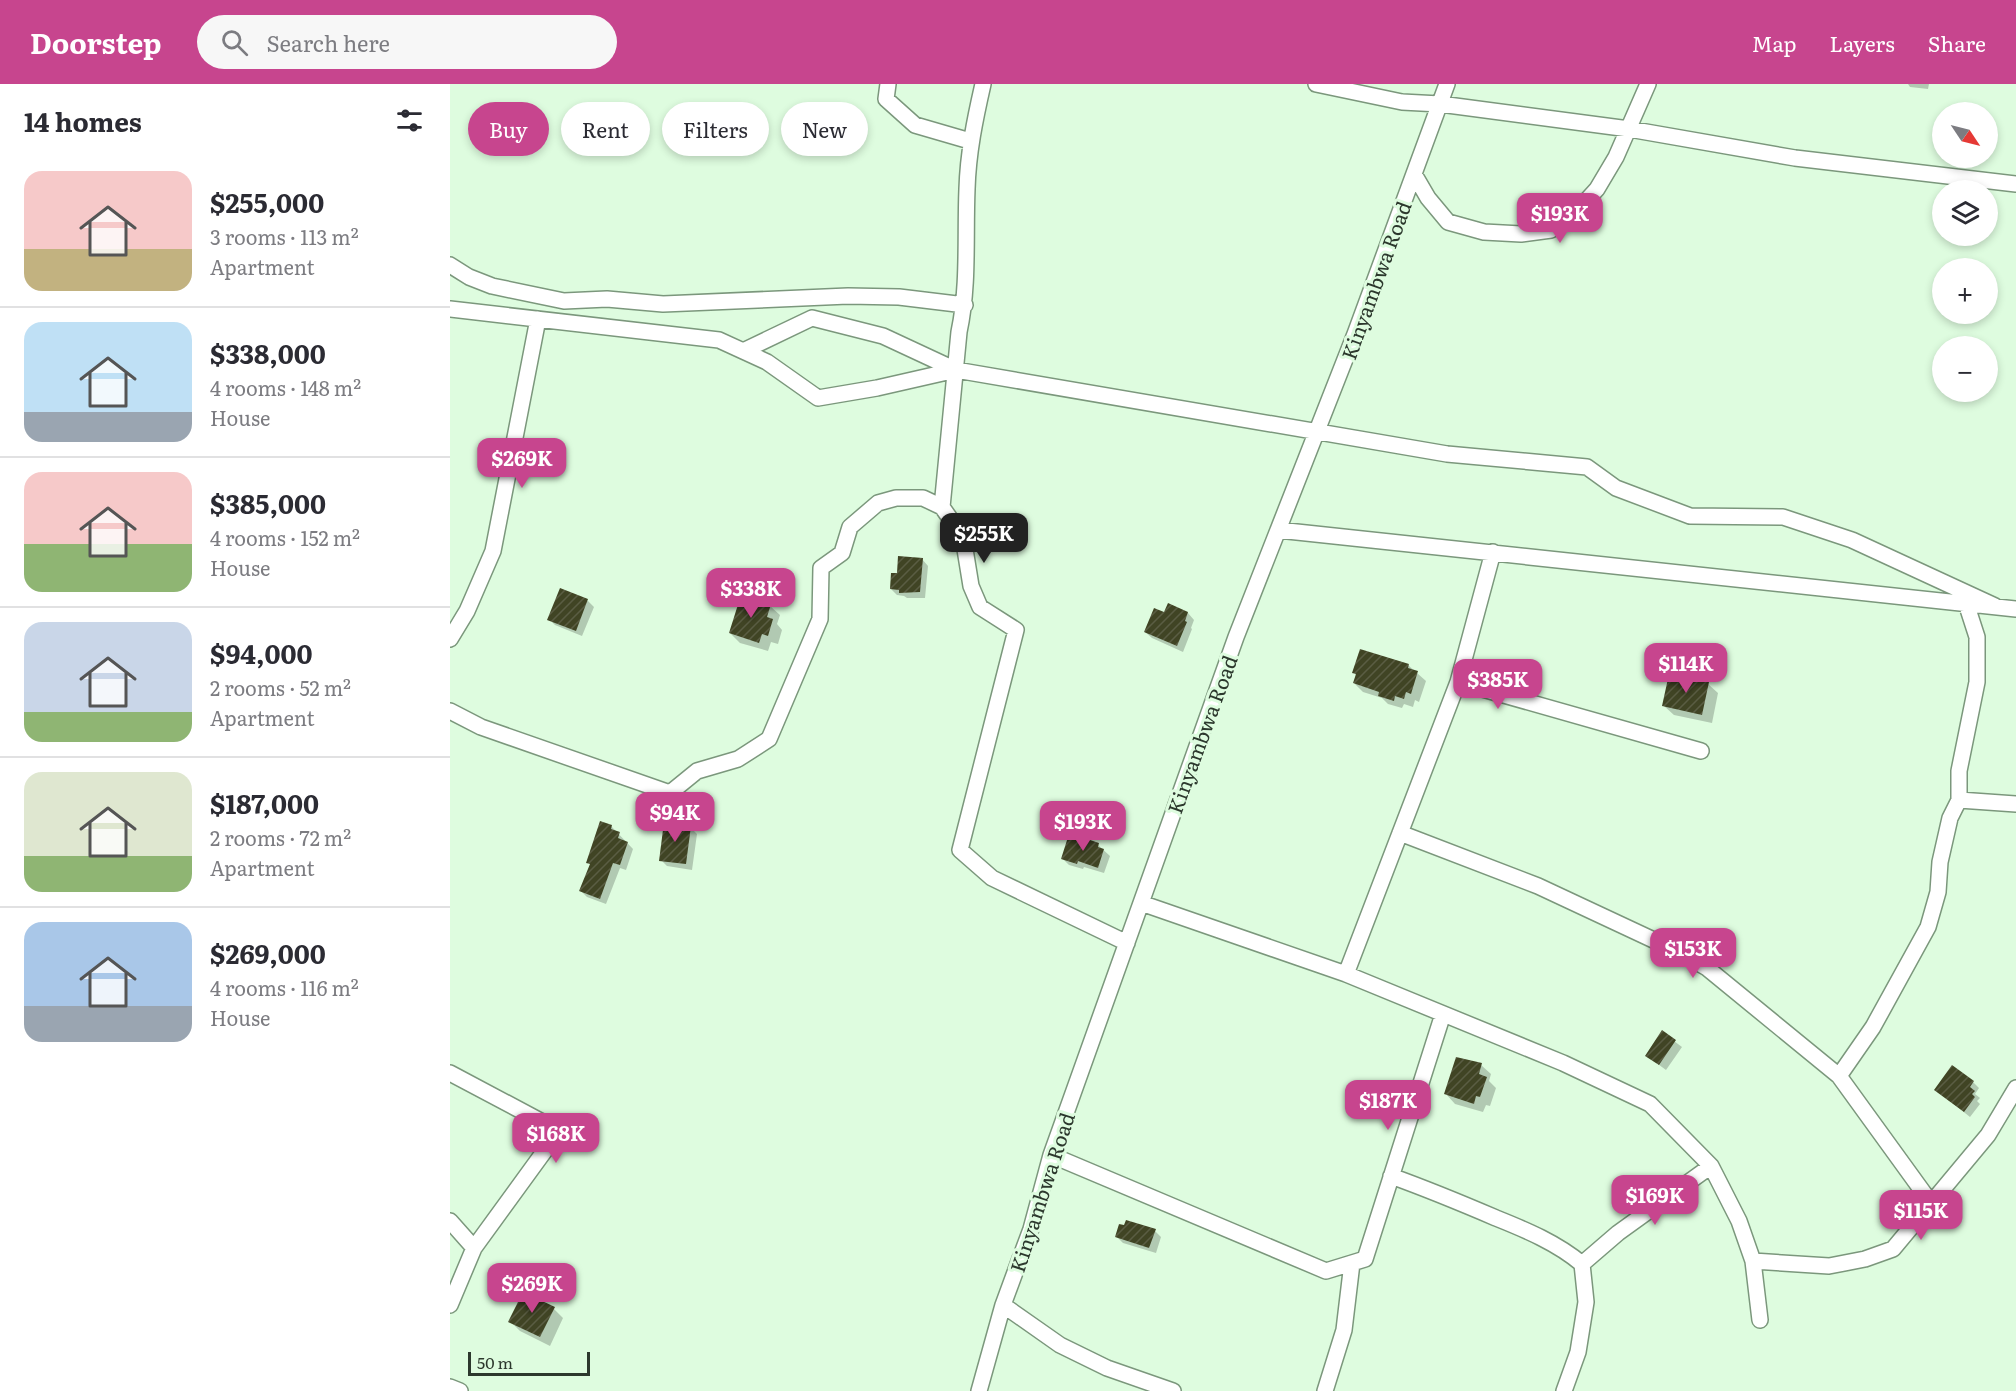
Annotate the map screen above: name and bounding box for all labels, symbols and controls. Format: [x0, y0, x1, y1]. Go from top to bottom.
search box [197, 15, 617, 69]
text: Doorstep [30, 21, 161, 63]
icon: search [218, 26, 251, 59]
text: Search here [266, 26, 390, 59]
text: Map [1752, 27, 1797, 58]
text: Layers [1830, 27, 1895, 58]
text: Share [1928, 27, 1986, 58]
text: 14 homes [24, 101, 142, 140]
chip: Buy [468, 102, 549, 156]
chip: Rent [561, 102, 650, 156]
chip: Filters [662, 102, 769, 156]
chip: New [781, 102, 868, 156]
north arrow [1932, 102, 1998, 168]
map controls [1932, 102, 1998, 402]
icon: filters [393, 104, 426, 137]
button: layers [1932, 180, 1998, 246]
text: $255,000 [210, 182, 324, 221]
pin: $193K [1518, 193, 1602, 244]
icon: home [72, 195, 144, 267]
street label: Kinyambwa Road [1332, 197, 1418, 363]
text: $193K [1531, 197, 1589, 227]
text: 3 rooms · 113 m² [210, 221, 359, 251]
text: Apartment [210, 251, 315, 281]
button: + [1932, 258, 1998, 324]
text: $338,000 [210, 333, 326, 372]
button: − [1932, 336, 1998, 402]
icon: home [72, 346, 144, 418]
text: 4 rooms · 148 m² [210, 372, 361, 402]
text: House [210, 402, 270, 432]
pin: $269K [480, 438, 564, 489]
text: $269K [491, 442, 553, 472]
text: $385,000 [210, 483, 326, 522]
icon: home [72, 496, 144, 568]
pin: $255K [942, 513, 1026, 564]
text: $255K [954, 517, 1014, 547]
text: 4 rooms · 152 m² [210, 522, 360, 552]
text: House [210, 552, 270, 582]
pin: $338K [709, 568, 793, 619]
text: $338K [720, 572, 782, 602]
text: $94,000 [210, 633, 313, 672]
pin: $114K [1644, 643, 1728, 694]
icon: home [72, 646, 144, 718]
text: $114K [1658, 647, 1714, 677]
street label: Kinyambwa Road [1158, 651, 1244, 817]
pin: $385K [1456, 659, 1540, 710]
text: $385K [1467, 663, 1529, 693]
text: 2 rooms · 52 m² [210, 672, 351, 702]
text: Apartment [210, 702, 315, 732]
text: $187,000 [210, 783, 319, 822]
pin: $94K [639, 792, 711, 843]
icon: home [72, 796, 144, 868]
text: $94K [649, 796, 701, 826]
pin: $193K [1041, 801, 1125, 852]
text: $193K [1054, 805, 1112, 835]
text: 2 rooms · 72 m² [210, 822, 351, 852]
text: Apartment [210, 852, 315, 882]
pin: $153K [1651, 928, 1735, 979]
text: $153K [1664, 932, 1722, 962]
text: $269,000 [210, 933, 326, 972]
icon: home [72, 946, 144, 1018]
text: 4 rooms · 116 m² [210, 972, 359, 1002]
text: House [210, 1002, 270, 1032]
pin: $187K [1346, 1080, 1430, 1131]
text: $187K [1359, 1084, 1417, 1114]
street label: Kinyambwa Road [1001, 1108, 1081, 1276]
pin: $168K [514, 1113, 598, 1164]
text: $168K [526, 1117, 586, 1147]
pin: $169K [1613, 1175, 1697, 1226]
text: $169K [1625, 1179, 1685, 1209]
pin: $115K [1879, 1190, 1963, 1241]
text: $115K [1893, 1194, 1949, 1224]
pin: $269K [490, 1263, 574, 1314]
text: $269K [501, 1267, 563, 1297]
scale bar [468, 1349, 590, 1376]
text: 50 m [477, 1350, 513, 1374]

